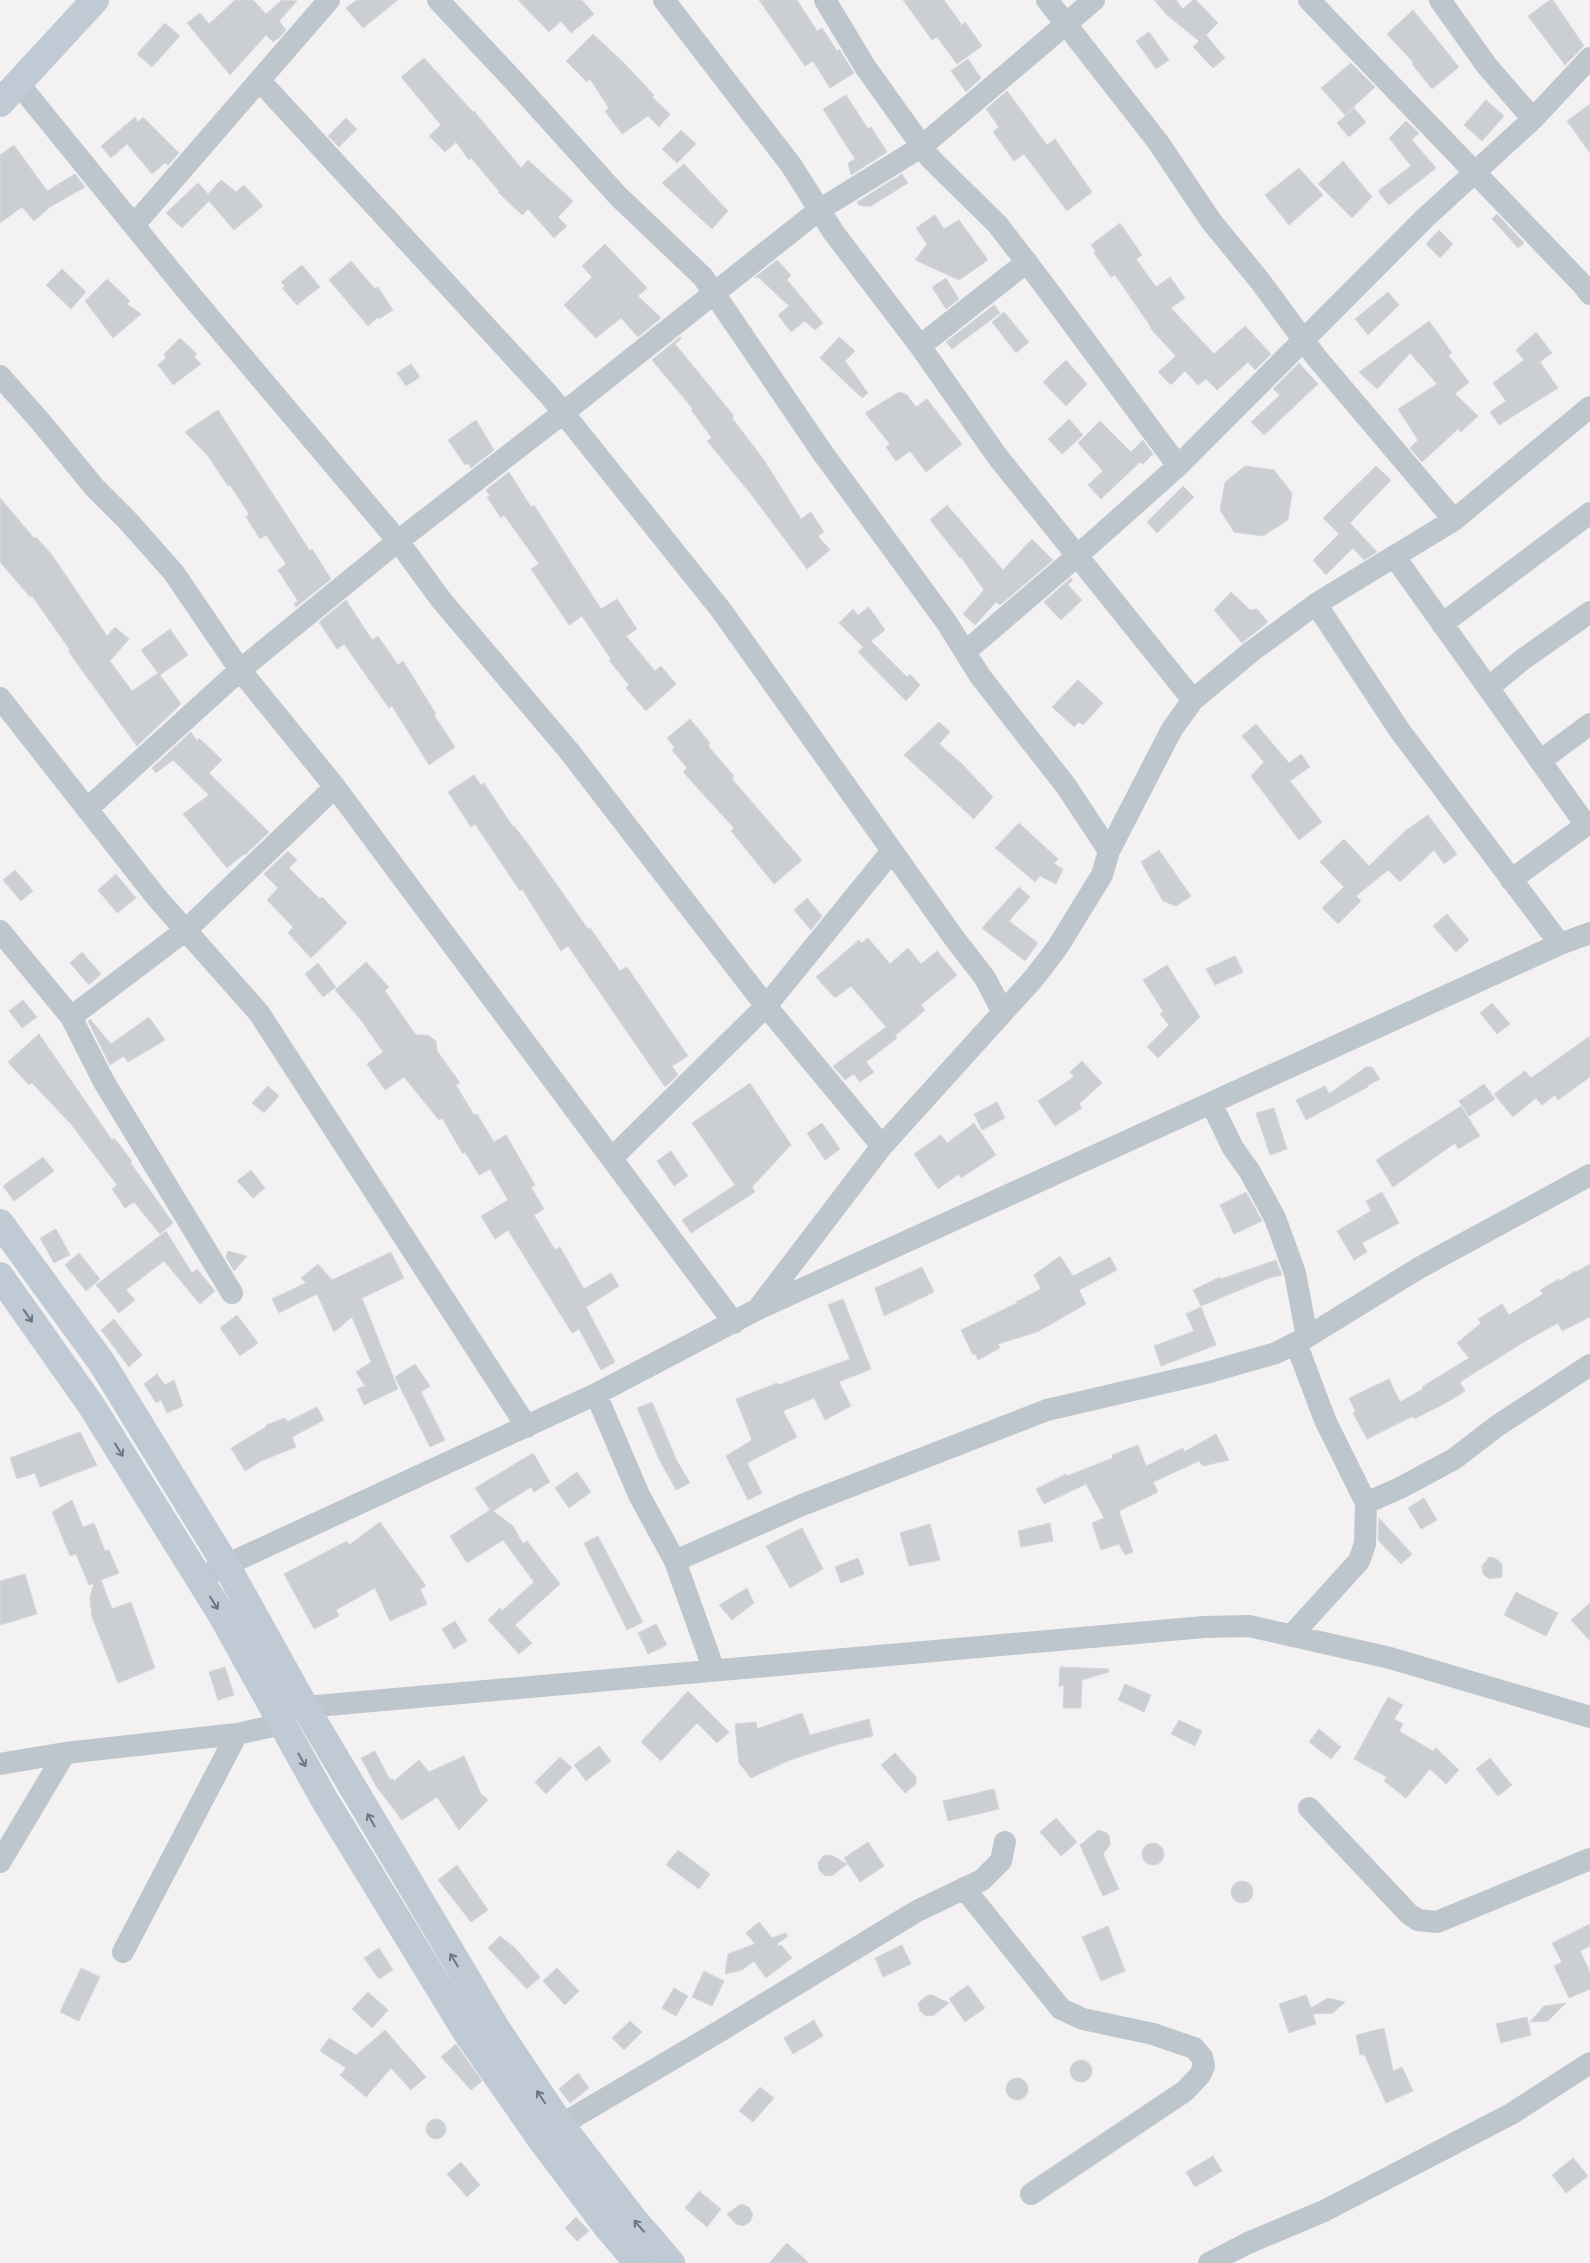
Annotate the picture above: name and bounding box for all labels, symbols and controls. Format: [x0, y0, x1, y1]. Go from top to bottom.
one-way arrow [23, 1308, 33, 1322]
one-way arrow [114, 1443, 124, 1457]
one-way arrow [209, 1596, 219, 1610]
one-way arrow [298, 1752, 308, 1767]
one-way arrow [366, 1813, 376, 1827]
one-way arrow [449, 1953, 459, 1967]
one-way arrow [536, 2090, 546, 2104]
one-way arrow [634, 2220, 645, 2233]

